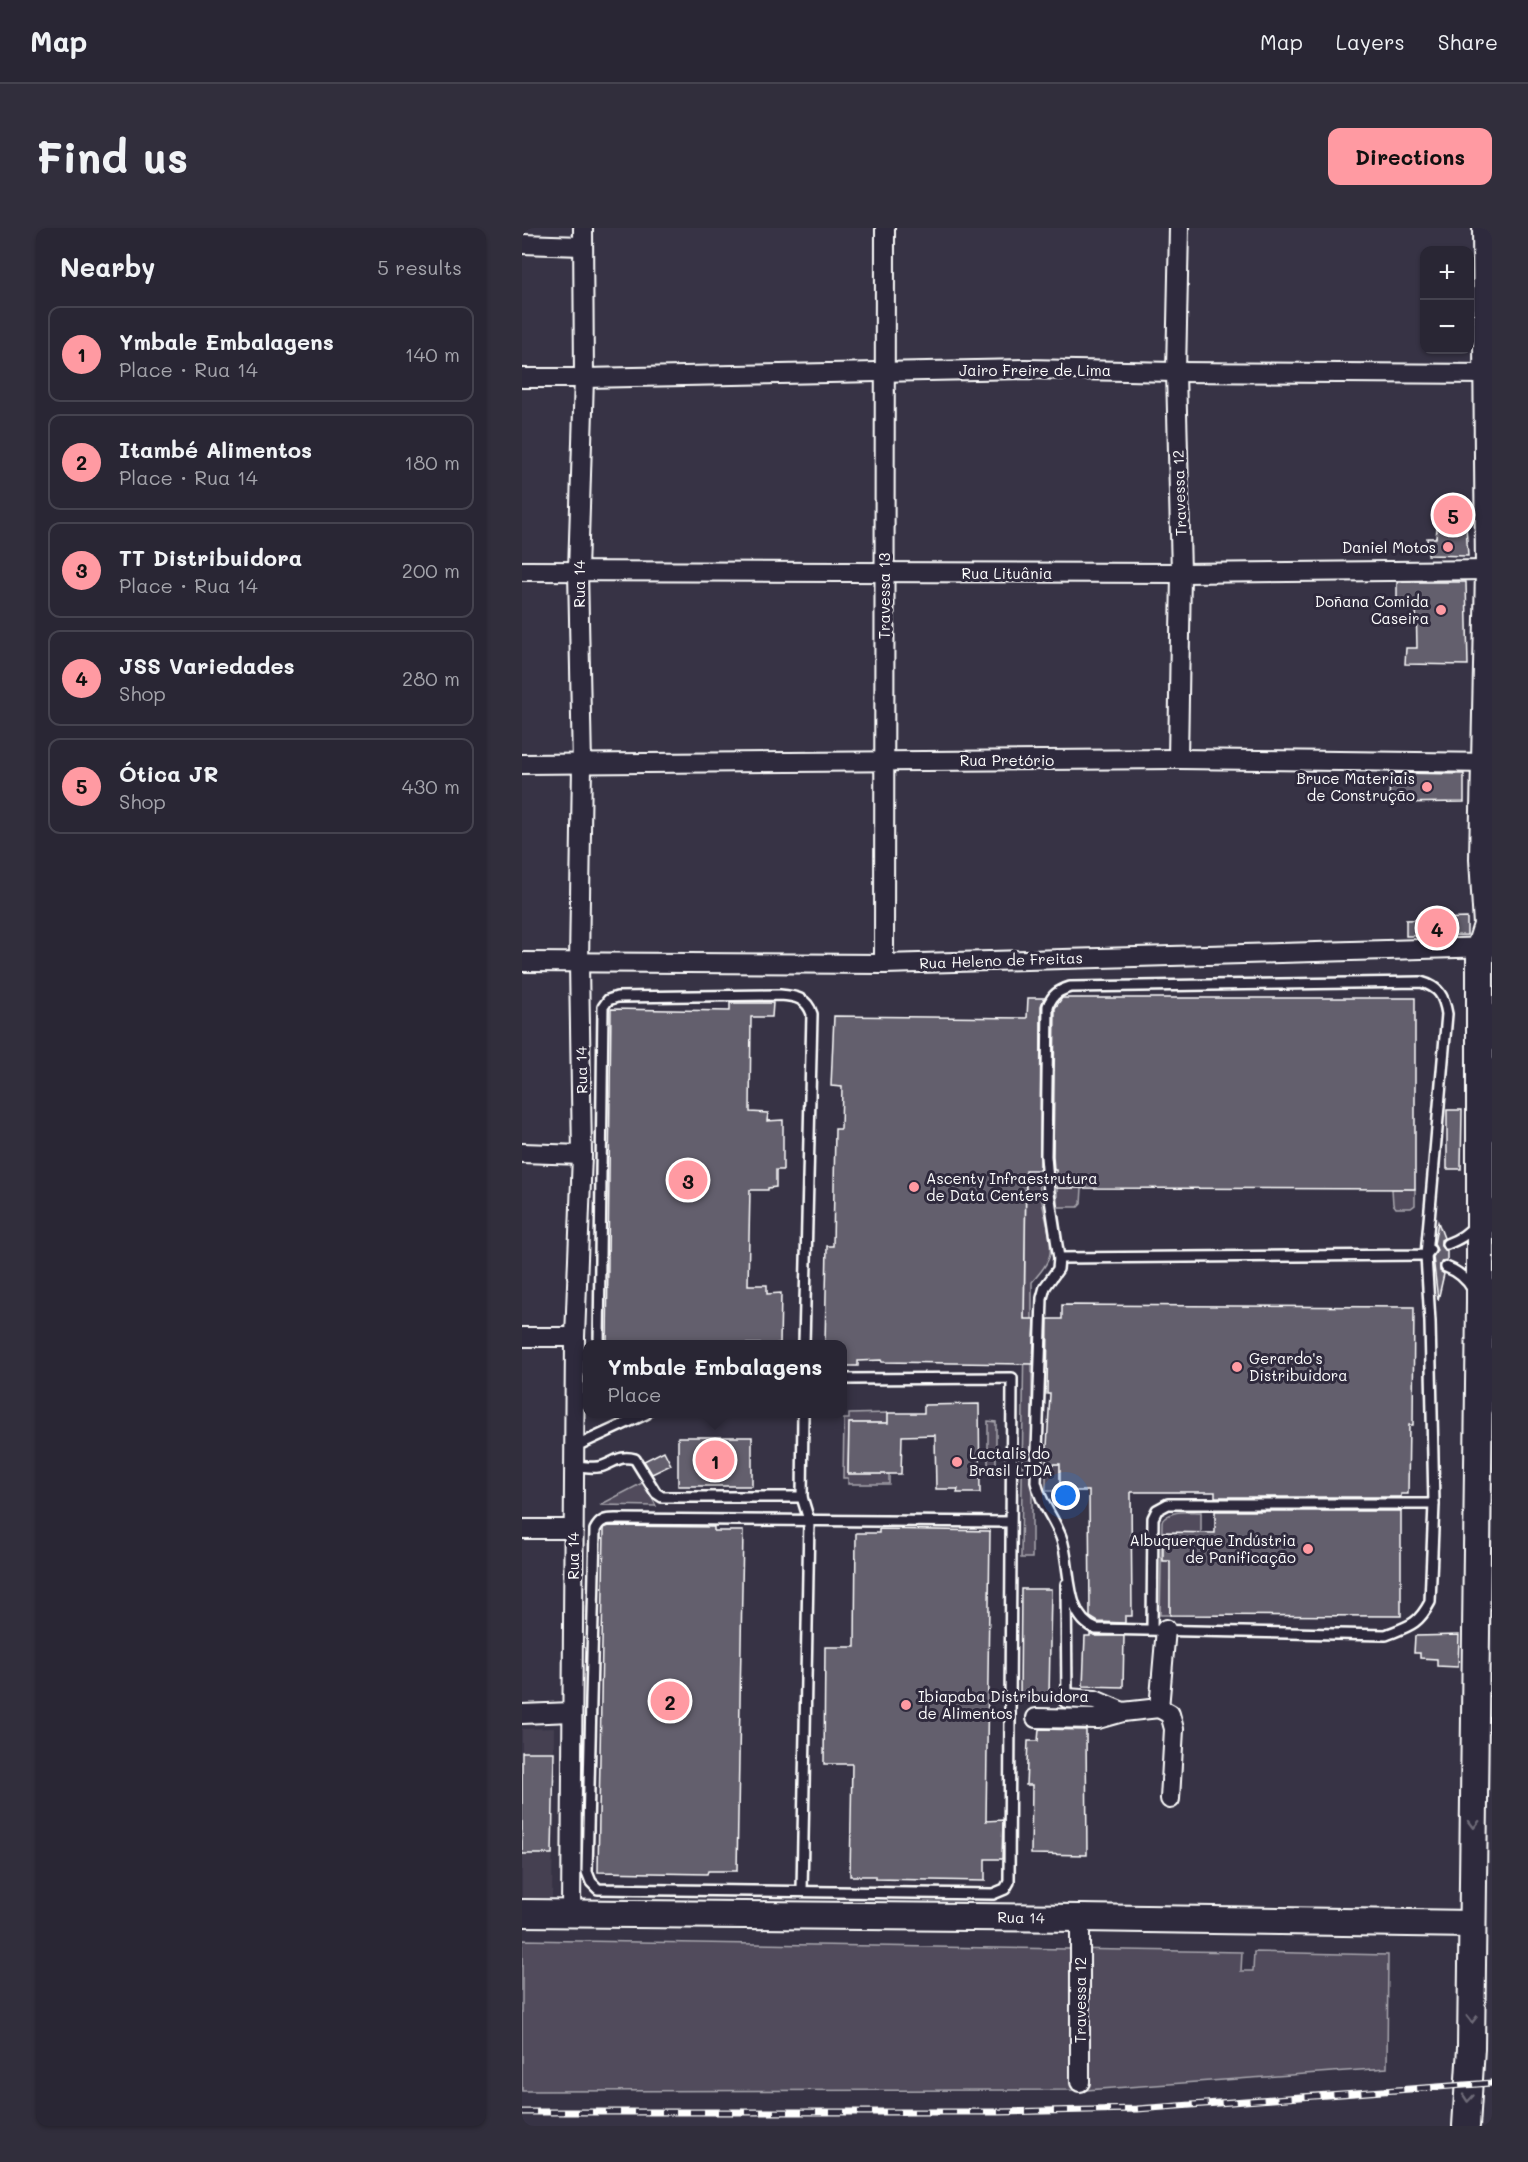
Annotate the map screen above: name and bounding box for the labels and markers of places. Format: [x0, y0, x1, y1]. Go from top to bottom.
pin: 5 [1434, 492, 1472, 538]
place label: Daniel Motos [1342, 537, 1436, 557]
marker: Daniel Motos [1441, 540, 1455, 554]
place label: Doñana Comida Caseira [1315, 591, 1429, 628]
marker: Doñana Comida Caseira [1434, 603, 1448, 617]
place label: Bruce Materiais de Construção [1297, 768, 1415, 805]
marker: Bruce Materiais de Construção [1420, 780, 1434, 794]
pin: 4 [1418, 906, 1456, 950]
pin: 3 [668, 1158, 708, 1202]
place label: Ascenty Infraestrutura de Data Centers [926, 1168, 1098, 1205]
marker: Ascenty Infraestrutura de Data Centers [907, 1180, 921, 1194]
place label: Gerardo's Distribuidora [1249, 1348, 1348, 1385]
marker: Gerardo's Distribuidora [1230, 1360, 1244, 1374]
pin: 1 [696, 1438, 734, 1482]
place label: Lactalis do Brasil LTDA [969, 1443, 1053, 1480]
marker: Lactalis do Brasil LTDA [950, 1455, 964, 1469]
place label: Albuquerque Indústria de Panificação [1130, 1530, 1296, 1567]
marker: Albuquerque Indústria de Panificação [1301, 1542, 1315, 1556]
pin: 2 [650, 1678, 690, 1724]
place label: Ibiapaba Distribuidora de Alimentos [918, 1686, 1089, 1723]
marker: Ibiapaba Distribuidora de Alimentos [899, 1698, 913, 1712]

